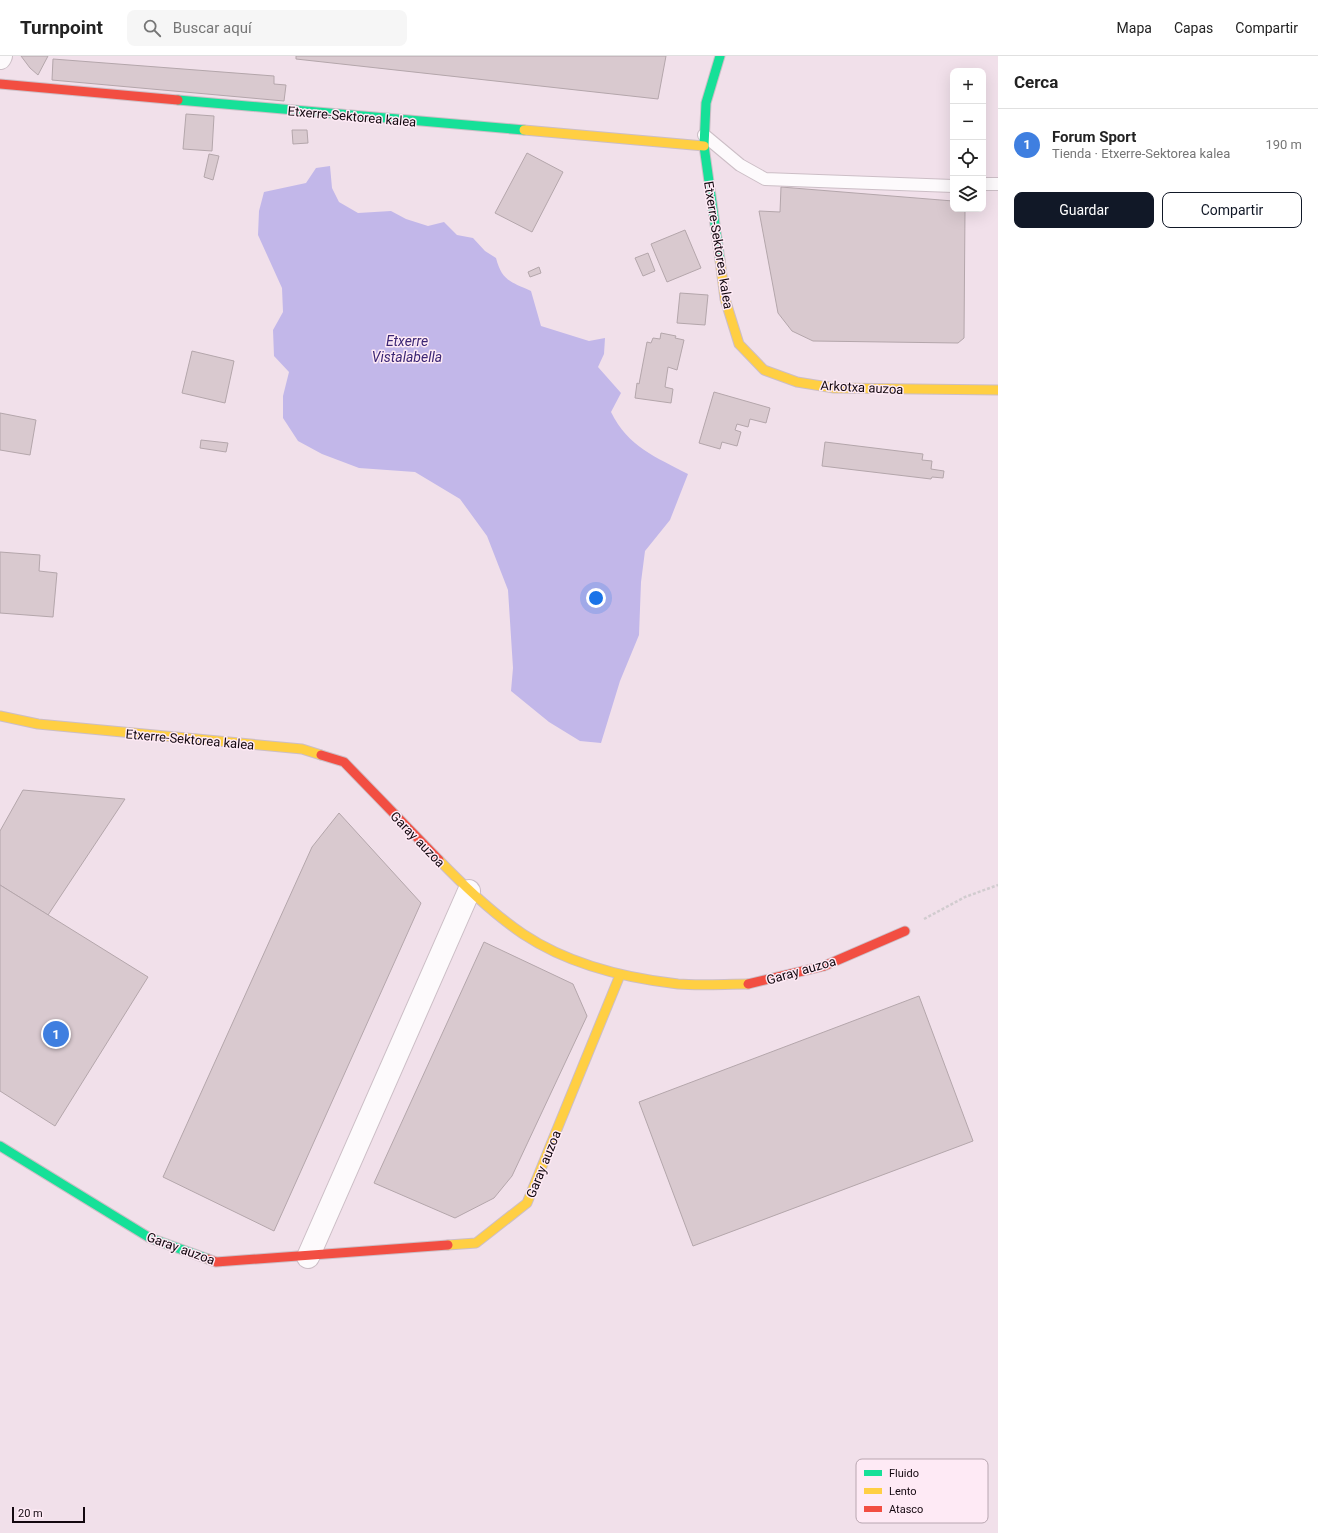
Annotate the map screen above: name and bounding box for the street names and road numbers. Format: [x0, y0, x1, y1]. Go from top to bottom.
street label: Etxerre-Sektorea kalea [287, 103, 417, 130]
street label: Etxerre-Sektorea kalea [701, 180, 736, 310]
street label: Arkotxa auzoa [820, 378, 904, 397]
street label: Etxerre-Sektorea kalea [125, 726, 255, 753]
street label: Garay auzoa [387, 808, 448, 870]
street label: Garay auzoa [765, 953, 838, 988]
street label: Garay auzoa [523, 1128, 564, 1200]
street label: Garay auzoa [145, 1229, 217, 1268]

